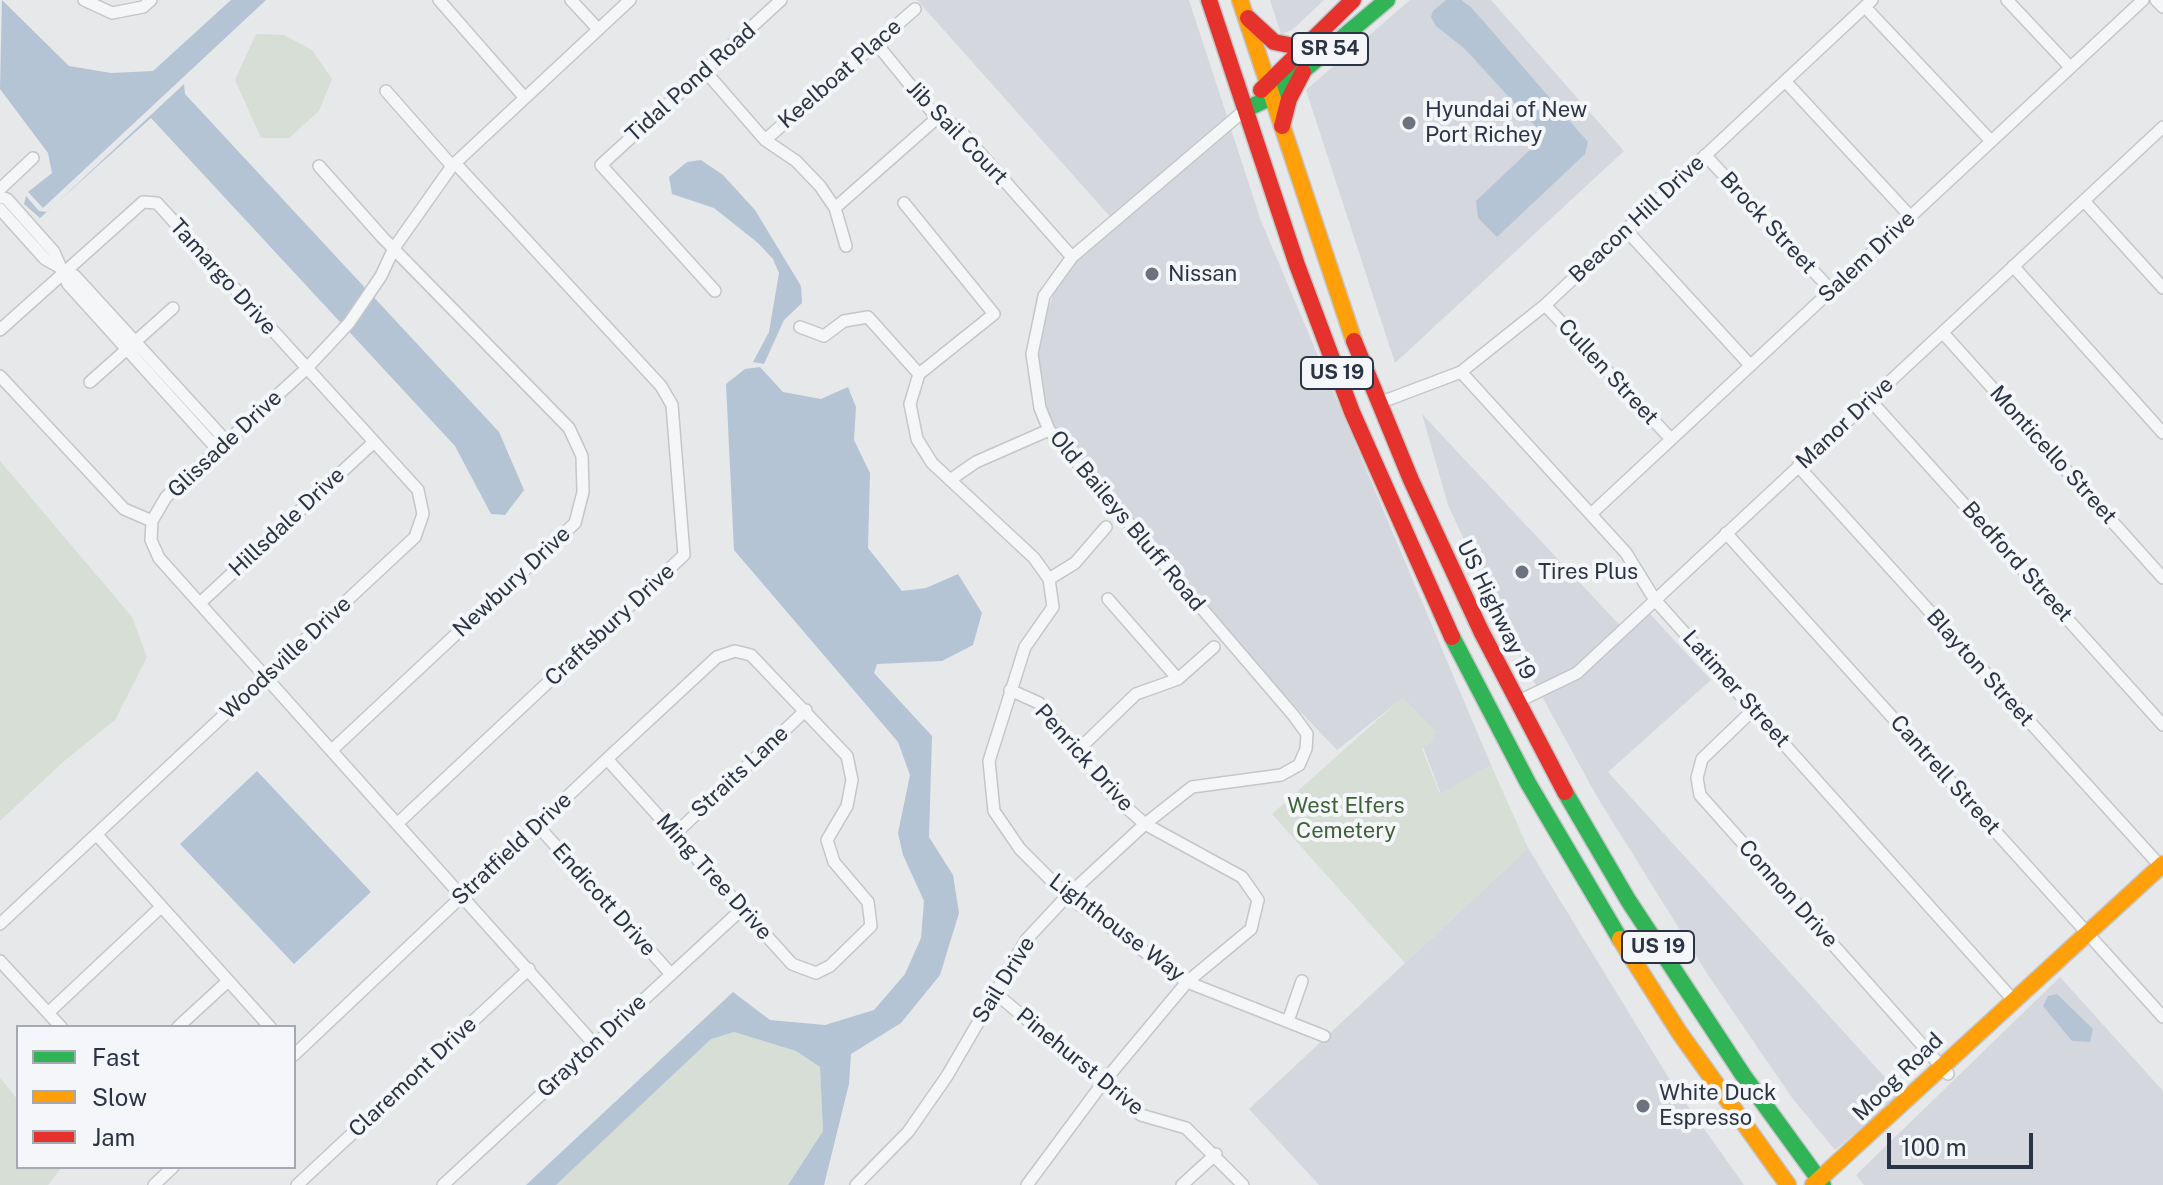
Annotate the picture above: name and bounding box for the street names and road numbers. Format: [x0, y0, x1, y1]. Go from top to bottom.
street label: Keelboat Place [773, 14, 907, 134]
street label: Tidal Pond Road [621, 18, 761, 148]
road number: SR 54 [1292, 33, 1368, 65]
street label: Jib Sail Court [901, 76, 1013, 190]
street label: Beacon Hill Drive [1564, 150, 1710, 288]
street label: Brock Street [1714, 167, 1822, 279]
street label: Salem Drive [1813, 206, 1921, 308]
street label: Tamargo Drive [164, 214, 282, 340]
street label: Cullen Street [1552, 314, 1664, 430]
road number: US 19 [1301, 357, 1373, 389]
street label: Manor Drive [1791, 371, 1899, 475]
street label: Monticello Street [1984, 380, 2122, 530]
street label: Glissade Drive [163, 385, 287, 503]
street label: Old Baileys Bluff Road [1044, 425, 1210, 617]
street label: Hillsdale Drive [224, 462, 350, 582]
street label: Bedford Street [1956, 496, 2078, 628]
street label: Newbury Drive [448, 521, 576, 643]
street label: US Highway 19 [1451, 536, 1541, 684]
street label: Craftsbury Drive [540, 558, 680, 692]
street label: Woodsville Drive [215, 591, 357, 725]
street label: Blayton Street [1921, 604, 2039, 732]
street label: Latimer Street [1677, 625, 1795, 753]
street label: Penrick Drive [1029, 699, 1139, 817]
street label: Cantrell Street [1885, 710, 2005, 840]
street label: Straits Lane [686, 720, 794, 824]
street label: Stratfield Drive [447, 787, 577, 911]
street label: Ming Tree Drive [651, 809, 777, 945]
street label: Connon Drive [1733, 835, 1843, 953]
street label: Endicott Drive [546, 838, 662, 962]
street label: Lighthouse Way [1044, 868, 1190, 988]
road number: US 19 [1622, 931, 1694, 963]
street label: Sail Drive [967, 932, 1041, 1028]
street label: Grayton Drive [532, 989, 652, 1103]
street label: Pinehurst Drive [1011, 1003, 1149, 1121]
street label: Claremont Drive [344, 1011, 482, 1143]
street label: Moog Road [1847, 1027, 1949, 1127]

